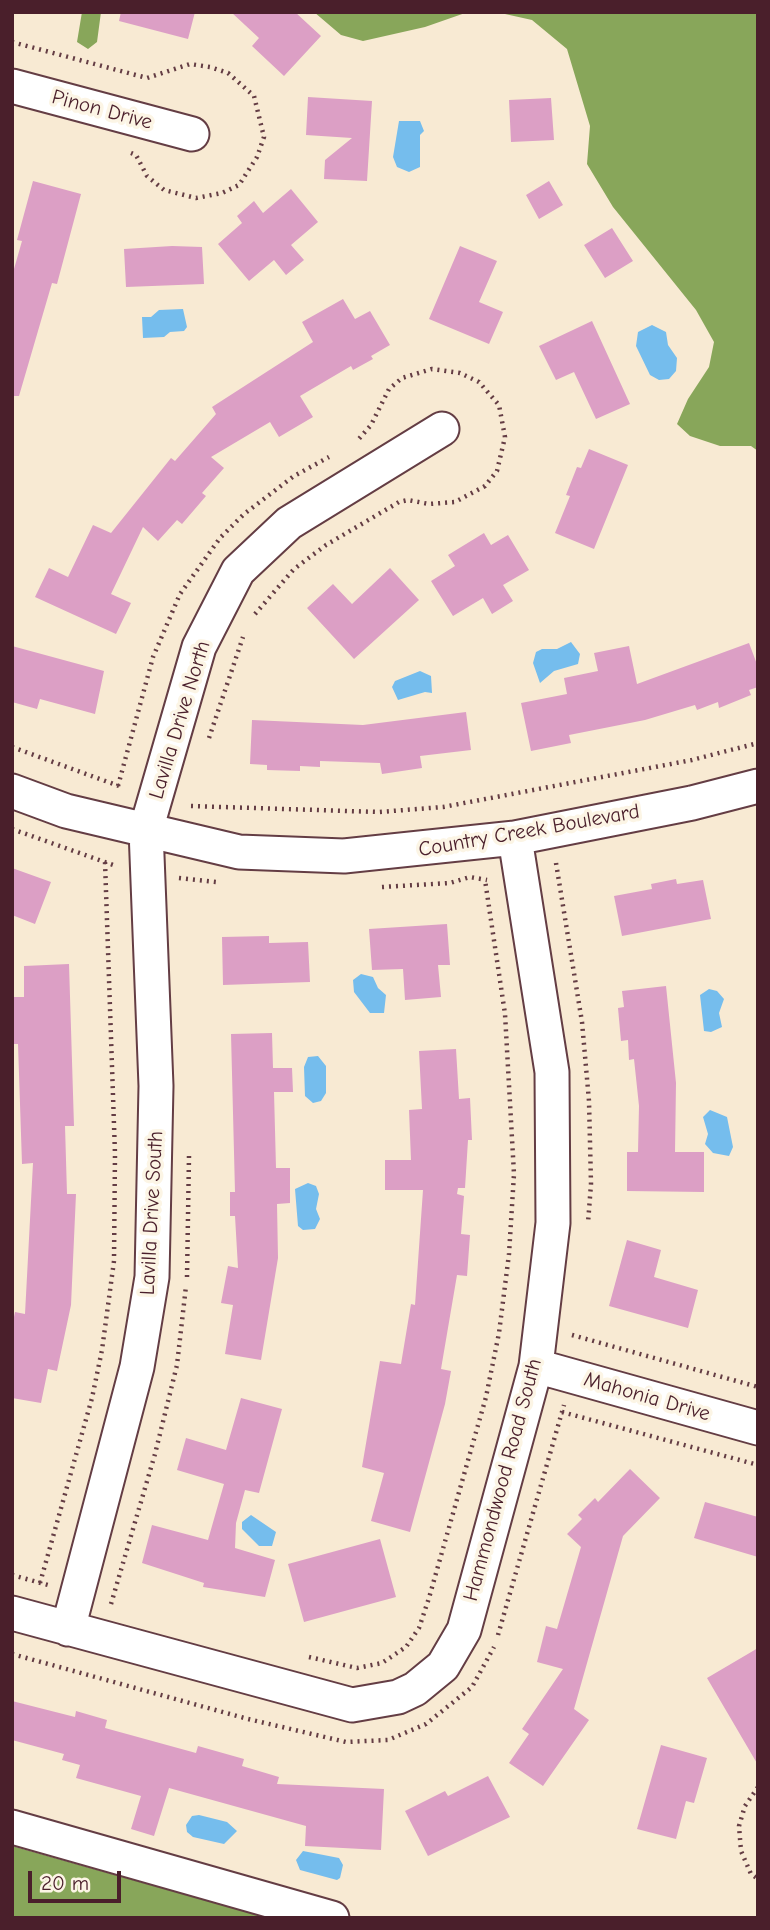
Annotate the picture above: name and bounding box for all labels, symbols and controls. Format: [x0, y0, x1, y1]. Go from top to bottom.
street label: Pinon Drive [49, 84, 155, 136]
street label: Lavilla Drive North [144, 638, 216, 802]
street label: Country Creek Boulevard [416, 799, 642, 863]
street label: Lavilla Drive South [135, 1130, 169, 1296]
street label: Hammondwood Road South [458, 1356, 548, 1604]
street label: Mahonia Drive [581, 1367, 713, 1427]
scale bar [32, 1856, 124, 1900]
text: 20 m [41, 1871, 89, 1895]

